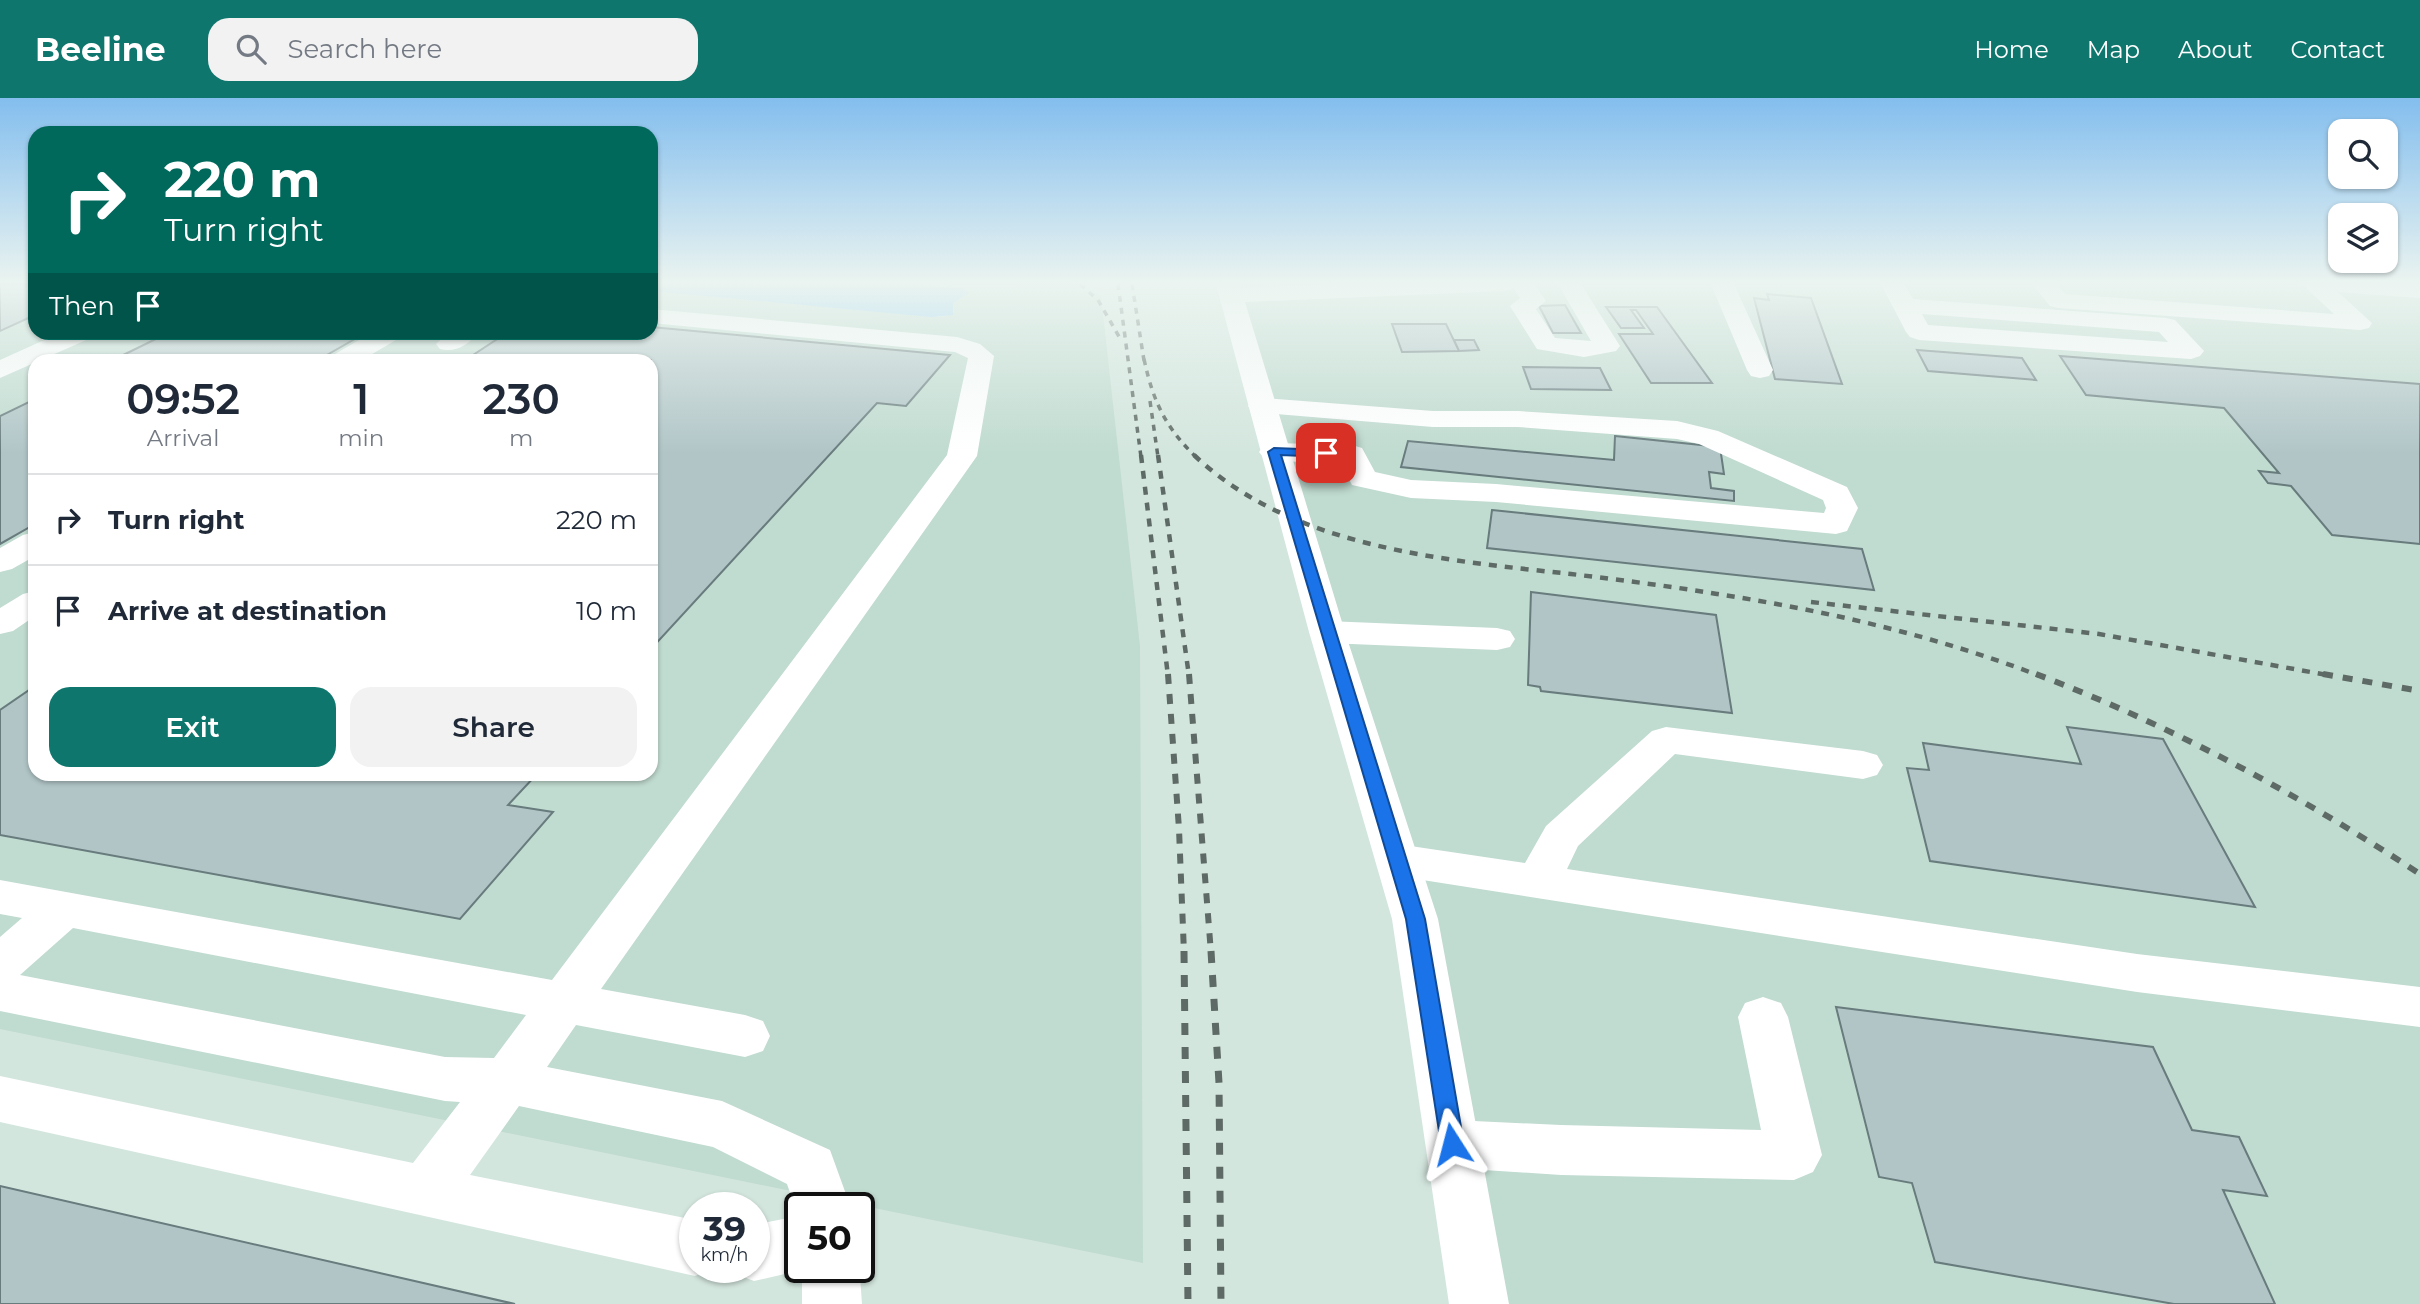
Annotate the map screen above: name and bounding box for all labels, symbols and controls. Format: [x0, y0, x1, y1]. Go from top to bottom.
search box [208, 18, 698, 81]
text: Beeline [35, 29, 166, 69]
icon: search [232, 30, 270, 68]
text: Search here [288, 33, 442, 65]
text: Home [1974, 35, 2049, 64]
text: Map [2087, 35, 2140, 64]
text: About [2178, 35, 2252, 64]
text: Contact [2290, 35, 2385, 64]
map controls [2328, 119, 2398, 273]
button: search [2328, 119, 2398, 189]
text: 220 m [164, 150, 320, 209]
icon: right [49, 154, 140, 245]
button: layers [2328, 203, 2398, 273]
text: Turn right [164, 210, 324, 249]
icon: arrive [129, 287, 167, 325]
text: Then [49, 290, 115, 322]
text: 09:52 [126, 373, 240, 425]
text: 1 [353, 373, 369, 425]
text: 230 [483, 373, 560, 425]
pin [1296, 423, 1356, 483]
text: Arrival [147, 424, 219, 452]
text: min [338, 424, 384, 452]
text: m [509, 424, 533, 452]
icon: arrive [1307, 434, 1345, 472]
icon: right [49, 501, 87, 539]
text: Turn right [108, 504, 244, 536]
text: 220 m [556, 504, 637, 536]
icon: arrive [49, 592, 87, 630]
text: Arrive at destination [108, 595, 387, 627]
text: 10 m [576, 595, 637, 627]
button: Exit [49, 687, 336, 767]
button: Share [350, 687, 637, 767]
position arrow [1415, 1107, 1489, 1181]
speed limit sign: 50 [784, 1192, 875, 1283]
text: 39 [703, 1207, 746, 1250]
text: km/h [700, 1244, 749, 1266]

